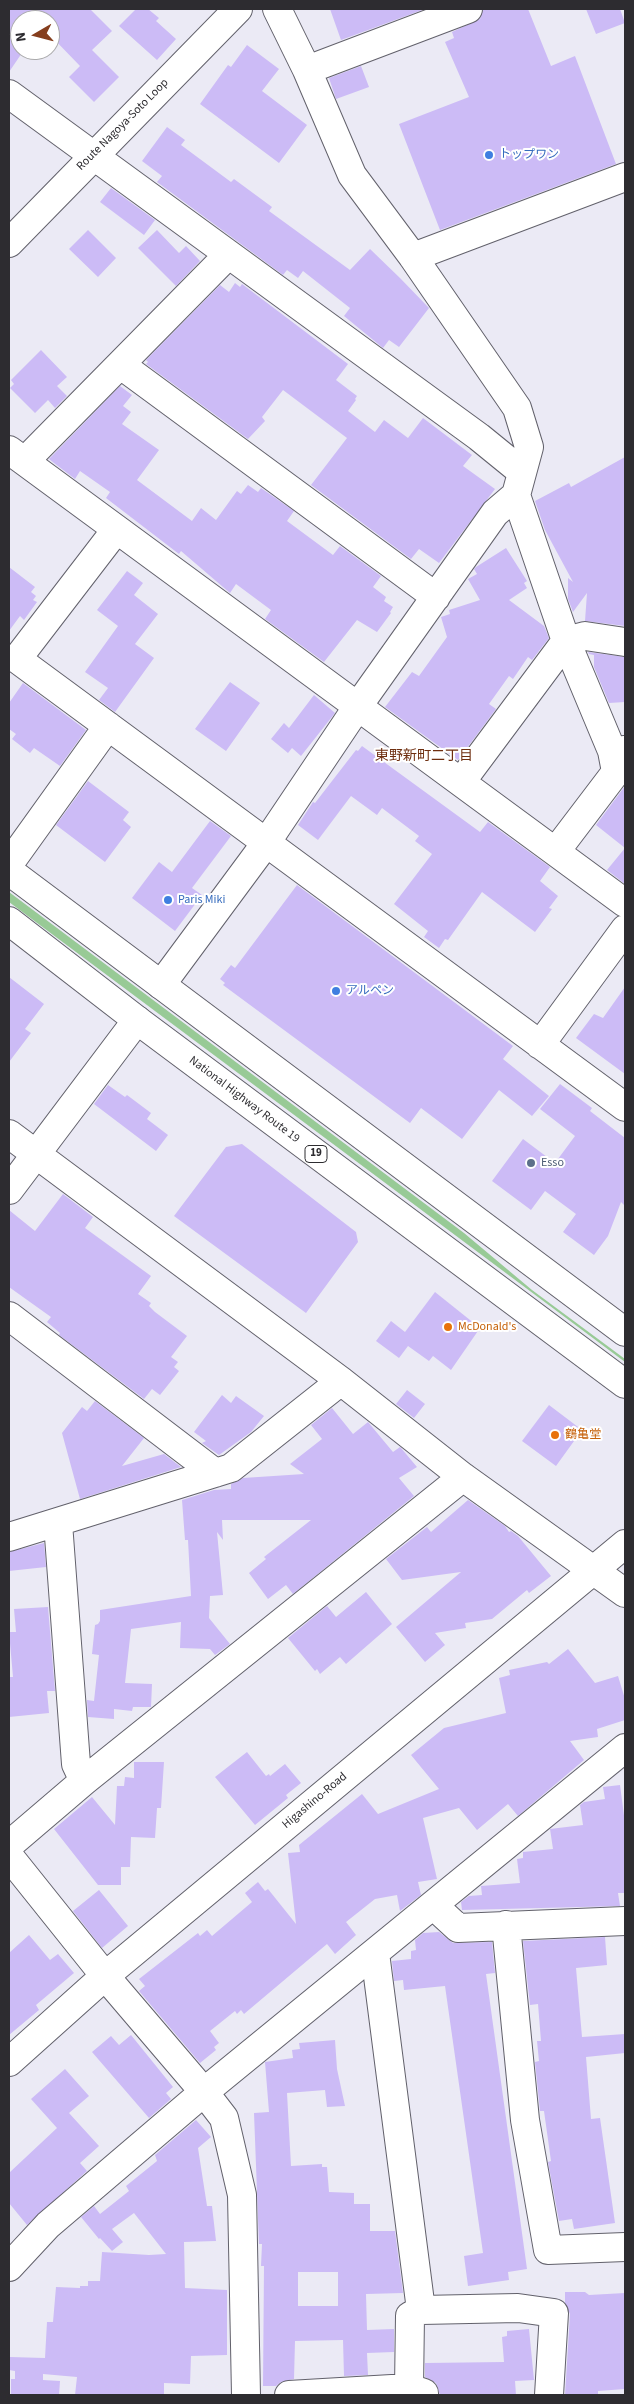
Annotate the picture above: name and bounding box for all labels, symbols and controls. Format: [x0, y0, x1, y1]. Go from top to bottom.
north arrow [10, 10, 60, 60]
text: N [11, 31, 32, 43]
street label: Route Nagoya-Soto Loop [74, 76, 172, 174]
place label: トップワン [499, 148, 559, 162]
marker: トップワン [483, 149, 495, 161]
district label: 東野新町二丁目 [375, 749, 473, 765]
place label: Paris Miki [178, 893, 225, 907]
marker: Paris Miki [162, 894, 174, 906]
place label: アルペン [346, 984, 394, 998]
marker: アルペン [330, 985, 342, 997]
street label: National Highway Route 19 [186, 1054, 302, 1146]
road number: 19 [305, 1146, 327, 1162]
place label: Esso [541, 1156, 564, 1170]
marker: Esso [525, 1157, 537, 1169]
place label: McDonald's [458, 1320, 516, 1334]
marker: McDonald's [442, 1321, 454, 1333]
place label: 鶴亀堂 [565, 1428, 601, 1442]
marker: 鶴亀堂 [549, 1429, 561, 1441]
street label: Higashino-Road [280, 1770, 350, 1832]

